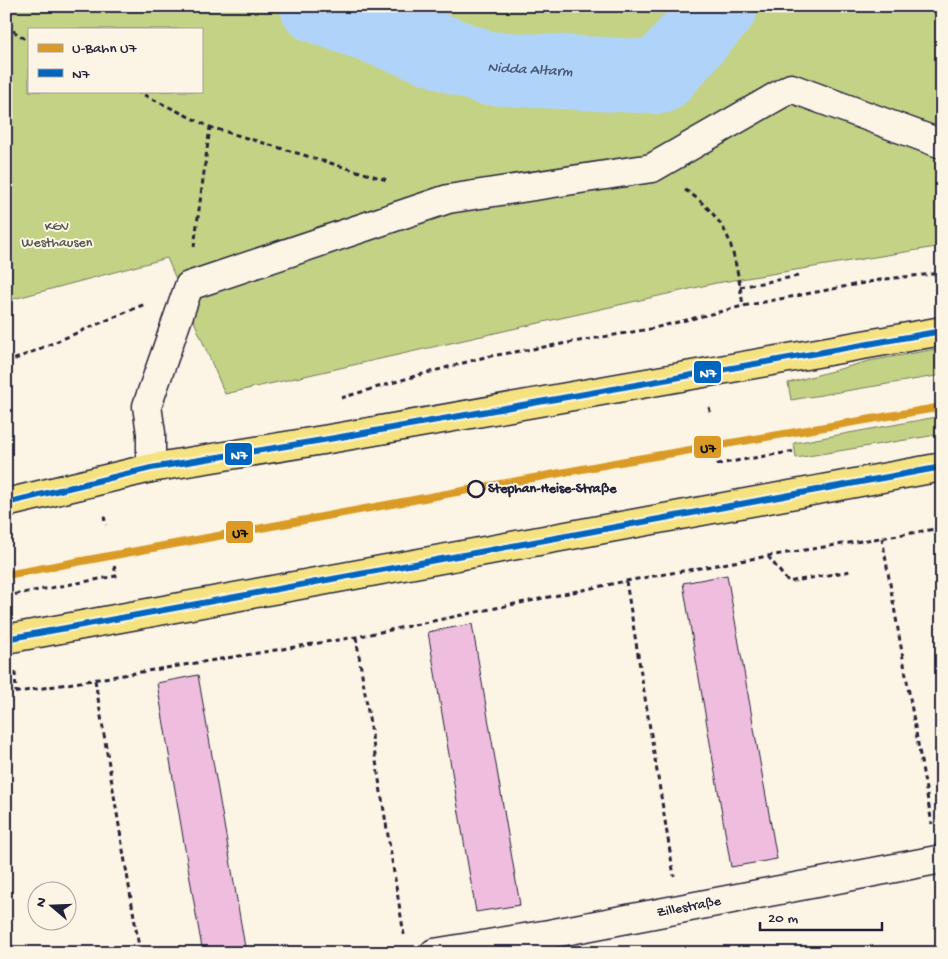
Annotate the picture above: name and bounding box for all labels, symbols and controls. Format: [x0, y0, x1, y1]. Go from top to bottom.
legend [28, 28, 202, 92]
text: U-Bahn U7 [72, 40, 138, 58]
water label: Nidda Altarm [487, 59, 573, 82]
text: N7 [72, 66, 91, 84]
park label: KGV Westhausen [22, 219, 93, 252]
line badge: N7 [693, 360, 722, 384]
text: N7 [700, 366, 717, 383]
line badge: U7 [693, 435, 722, 459]
text: U7 [700, 441, 716, 458]
line badge: N7 [224, 442, 253, 466]
text: N7 [231, 448, 248, 465]
marker: Stephan-Heise-Straße [467, 480, 485, 498]
place label: Stephan-Heise-Straße [488, 481, 617, 498]
line badge: U7 [225, 520, 254, 544]
text: U7 [232, 526, 248, 543]
north arrow [28, 882, 78, 932]
street label: Zillestraße [655, 893, 723, 922]
text: N [33, 895, 52, 910]
scale bar [760, 899, 883, 931]
text: 20 m [768, 910, 798, 928]

